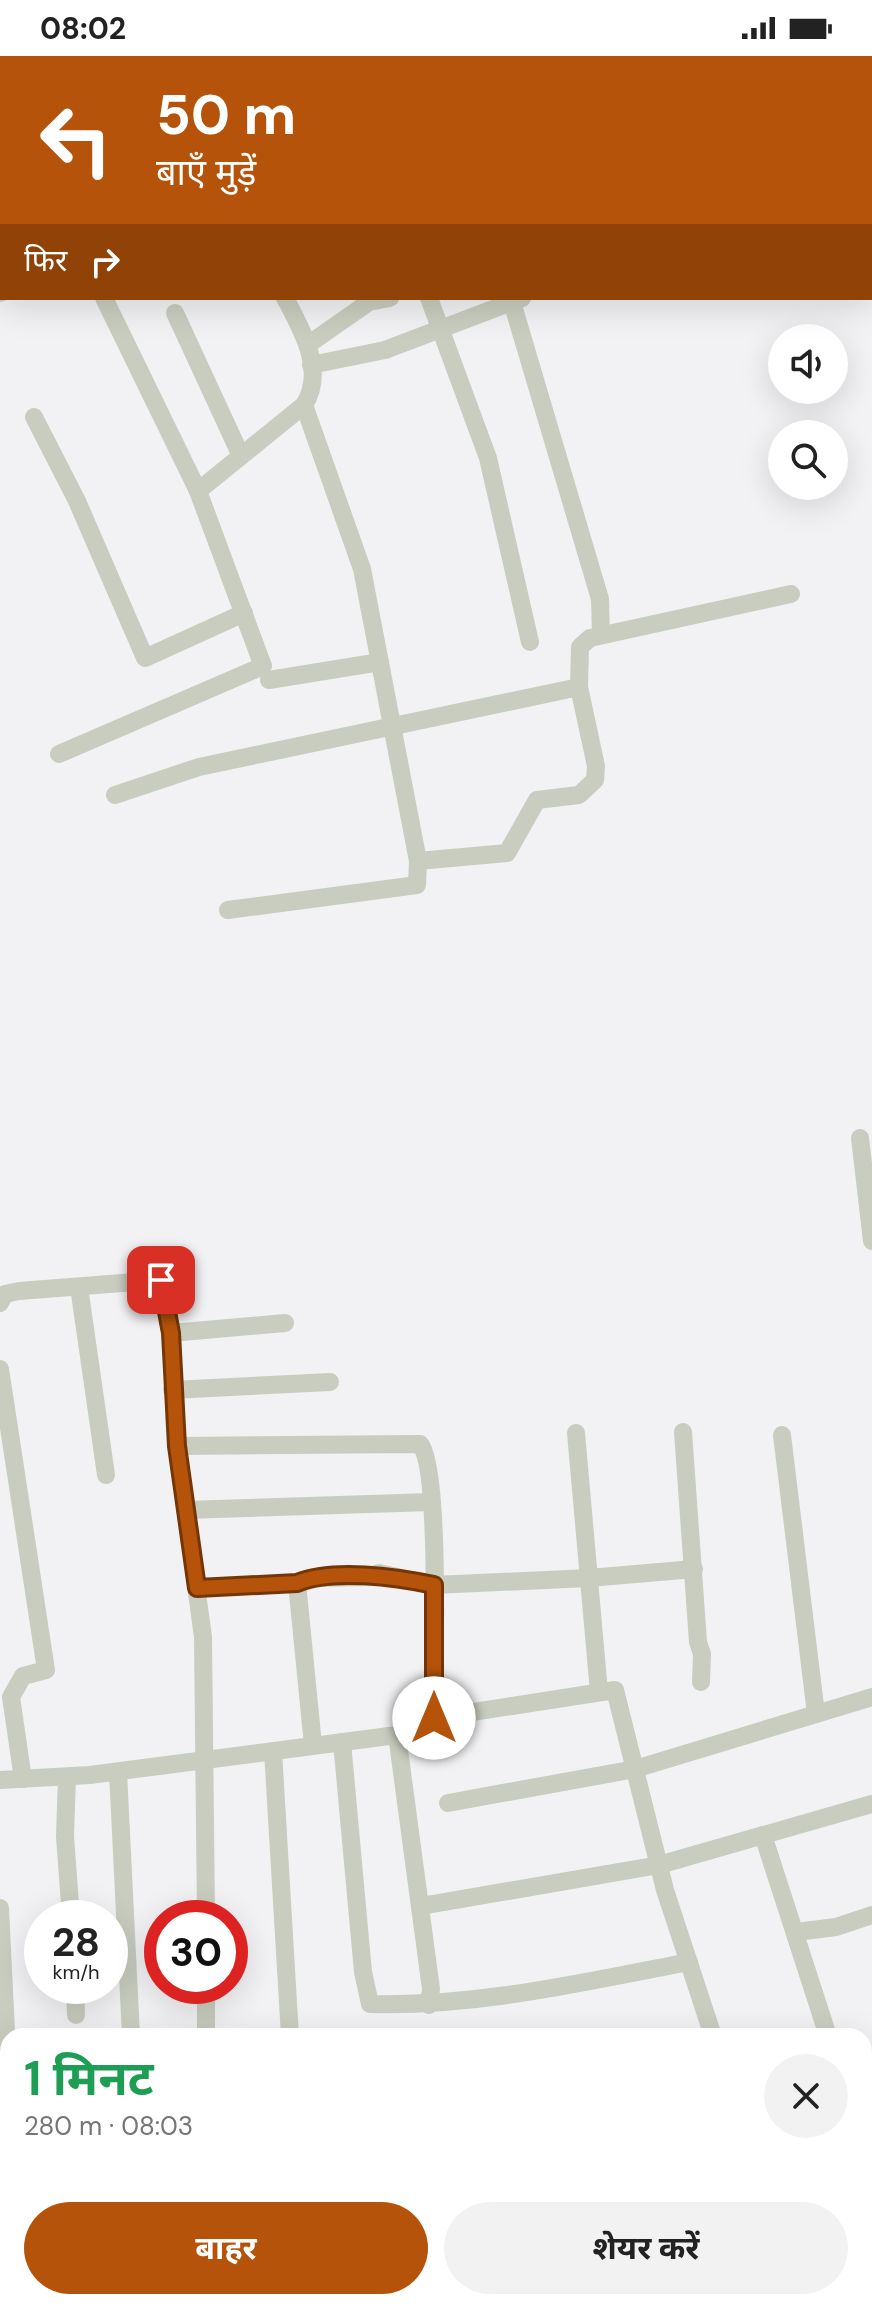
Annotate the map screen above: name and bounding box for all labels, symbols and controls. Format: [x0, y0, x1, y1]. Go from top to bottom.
text: 08:02 [40, 9, 126, 48]
text: 50 m [156, 78, 296, 151]
icon: left [24, 88, 128, 192]
text: बाएँ मुड़ें [156, 149, 256, 196]
icon: right [83, 240, 127, 284]
text: फिर [24, 241, 67, 280]
map controls [768, 324, 848, 500]
button: sound [768, 324, 848, 404]
button: search [768, 420, 848, 500]
pin [127, 1246, 195, 1314]
icon: arrive [139, 1258, 183, 1302]
position arrow [392, 1676, 476, 1760]
speed limit sign: 30 [144, 1900, 248, 2004]
text: 28 [52, 1916, 100, 1968]
text: km/h [52, 1959, 100, 1985]
text: 1 मिनट [24, 2047, 154, 2110]
button: close [764, 2054, 848, 2138]
text: 280 m · 08:03 [24, 2109, 193, 2143]
button: बाहर [24, 2202, 428, 2294]
button: शेयर करें [444, 2202, 848, 2294]

